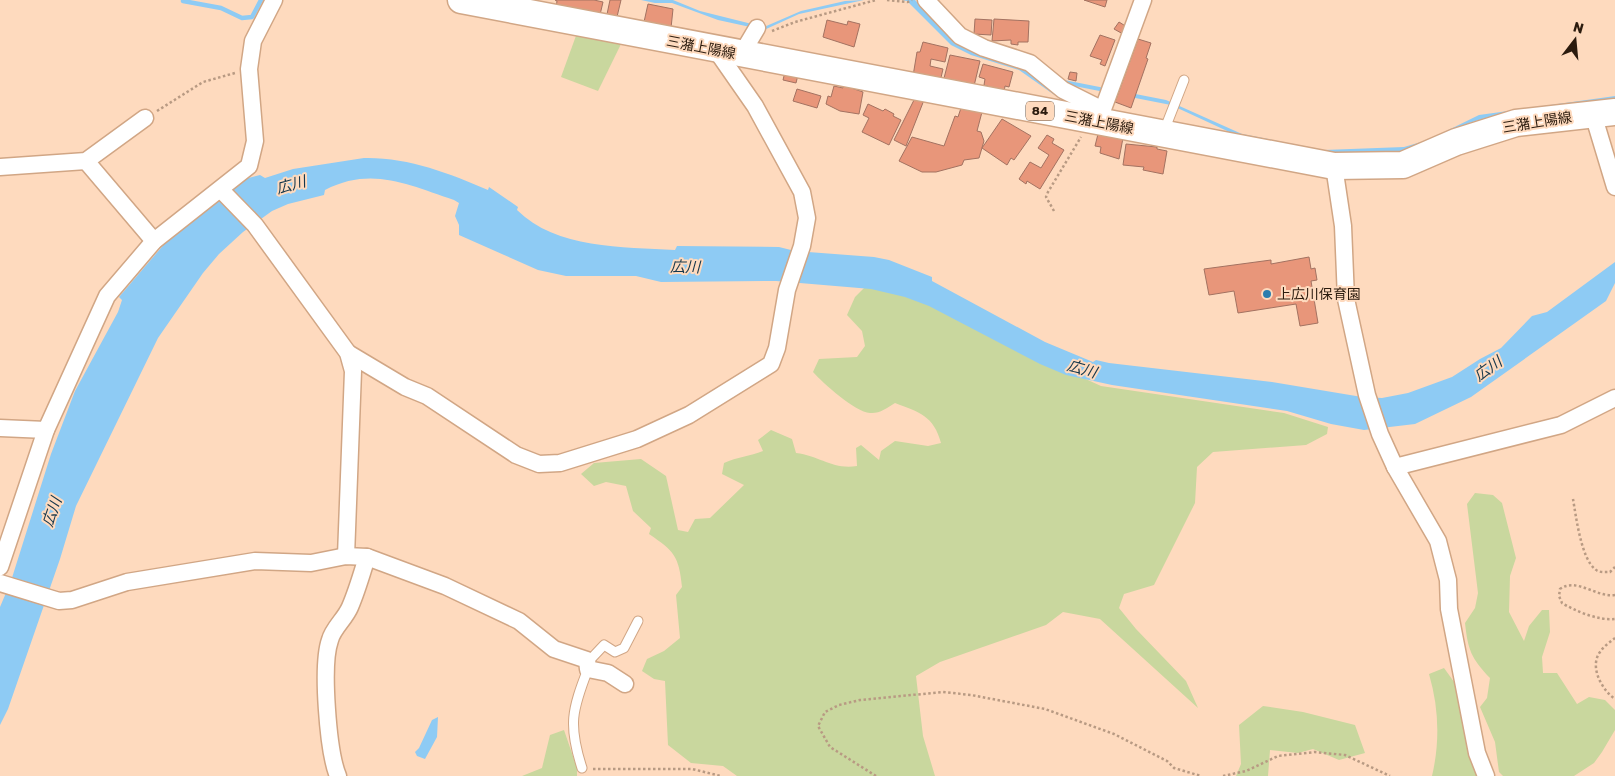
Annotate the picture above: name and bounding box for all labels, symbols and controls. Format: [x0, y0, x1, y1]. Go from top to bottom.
north arrow [1550, 15, 1600, 65]
text: N [1571, 18, 1586, 38]
street label: 三潴上陽線 [665, 32, 737, 63]
road number: 84 [1026, 102, 1054, 120]
street label: 三潴上陽線 [1063, 107, 1135, 138]
street label: 三潴上陽線 [1501, 109, 1573, 136]
water label: 広川 [274, 172, 310, 198]
water label: 広川 [670, 258, 702, 276]
place label: 上広川保育園 [1277, 286, 1361, 303]
marker: 上広川保育園 [1261, 288, 1273, 300]
water label: 広川 [1471, 352, 1507, 385]
water label: 広川 [1065, 356, 1101, 382]
water label: 広川 [39, 493, 66, 529]

